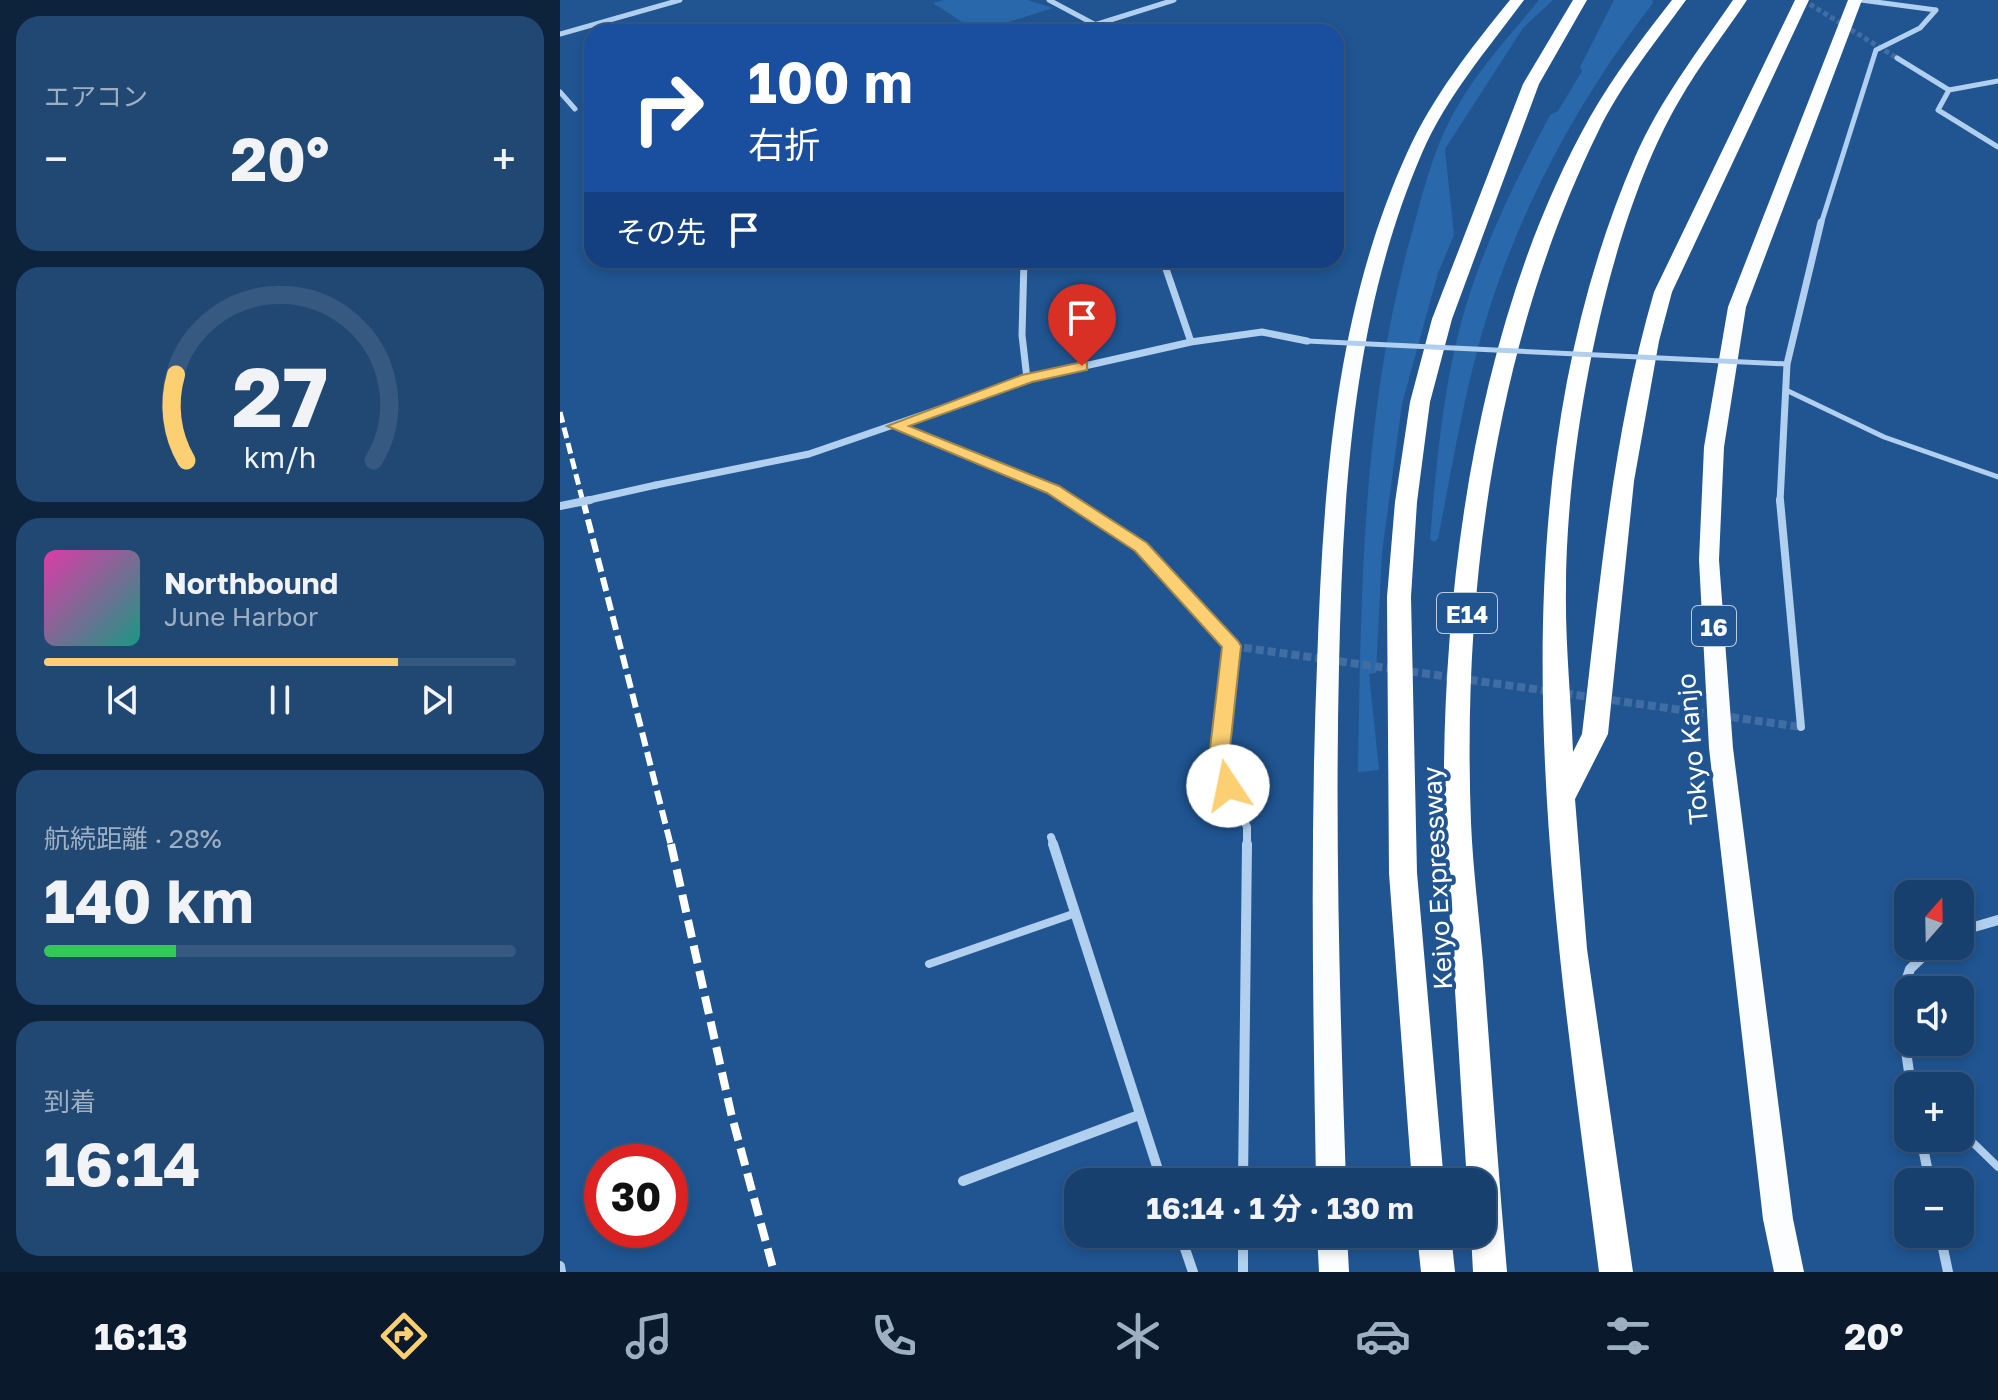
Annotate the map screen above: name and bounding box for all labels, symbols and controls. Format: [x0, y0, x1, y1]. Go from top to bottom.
text: 100 m [748, 48, 913, 115]
icon: right [616, 56, 720, 160]
text: エアコン [44, 81, 148, 112]
text: 20° [231, 122, 330, 194]
text: 右折 [748, 123, 820, 166]
text: − [44, 132, 68, 185]
text: + [492, 132, 516, 185]
icon: arrive [722, 208, 766, 252]
text: その先 [616, 214, 706, 250]
pin [1048, 284, 1116, 366]
icon: arrive [1060, 296, 1104, 340]
text: 27 [232, 344, 328, 444]
text: km/h [244, 440, 316, 474]
text: Northbound [164, 565, 338, 601]
road number: E14 [1437, 593, 1497, 633]
text: June Harbor [164, 601, 318, 632]
road number: 16 [1692, 606, 1736, 646]
street label: Tokyo Kanjo [1670, 672, 1714, 826]
icon: previous [101, 678, 145, 722]
icon: pause [258, 678, 302, 722]
icon: next [415, 678, 459, 722]
position arrow [1186, 744, 1270, 828]
street label: Keiyo Expressway [1416, 765, 1458, 990]
text: 航続距離 · 28% [44, 823, 222, 854]
text: 140 km [44, 864, 254, 936]
north arrow [1894, 880, 1974, 960]
map controls [1894, 880, 1974, 1248]
button: sound [1894, 976, 1974, 1056]
button: + [1894, 1072, 1974, 1152]
text: 到着 [44, 1086, 96, 1117]
text: 16:14 [44, 1127, 201, 1199]
speed limit sign: 30 [584, 1144, 688, 1248]
button: − [1894, 1168, 1974, 1248]
text: 16:14 · 1 分 · 130 m [1146, 1190, 1414, 1226]
icon: directions [376, 1308, 432, 1364]
icon: music [621, 1308, 677, 1364]
icon: phone [866, 1308, 922, 1364]
icon: climate [1110, 1308, 1166, 1364]
icon: car [1355, 1308, 1411, 1364]
icon: filters [1600, 1308, 1656, 1364]
text: 16:13 [94, 1315, 188, 1358]
text: 20° [1844, 1315, 1904, 1358]

